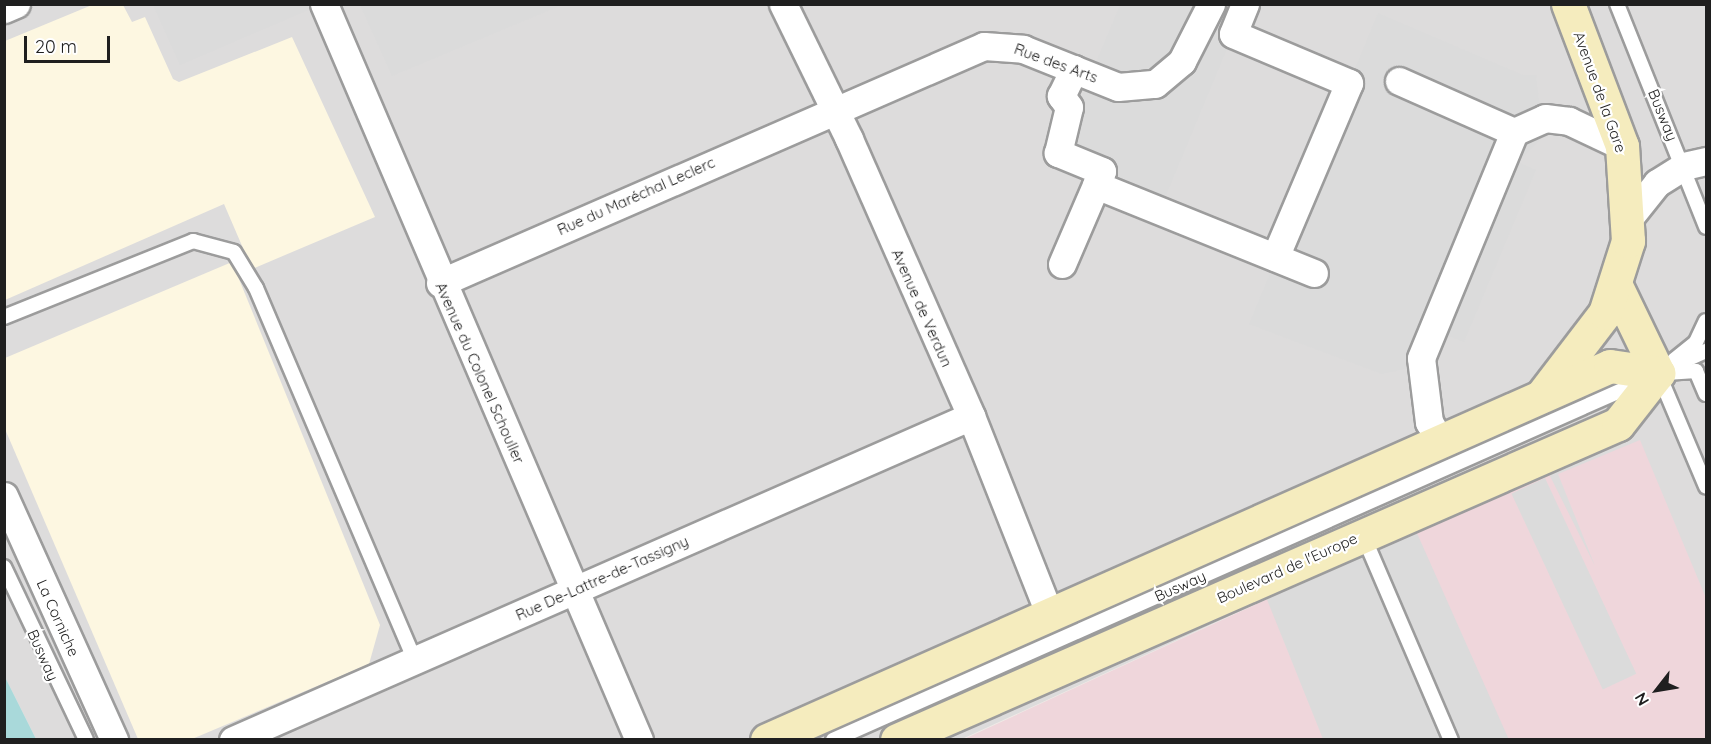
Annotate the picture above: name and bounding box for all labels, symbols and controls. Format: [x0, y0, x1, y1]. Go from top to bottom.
scale bar [27, 24, 112, 62]
street label: Avenue de la Gare [1570, 29, 1630, 155]
text: 20 m [35, 35, 77, 58]
street label: Rue des Arts [1012, 40, 1100, 86]
street label: Busway [1644, 86, 1682, 144]
street label: Rue du Maréchal Leclerc [554, 153, 718, 239]
street label: Avenue de Verdun [888, 246, 956, 370]
street label: Avenue du Colonel Schouller [432, 280, 528, 466]
street label: Boulevard de l'Europe [1214, 529, 1360, 607]
street label: Rue De-Lattre-de-Tassigny [513, 532, 691, 624]
street label: Busway [1152, 567, 1208, 605]
street label: La Corniche [33, 577, 83, 659]
street label: Busway [24, 627, 62, 683]
north arrow [1627, 660, 1687, 720]
text: N [1630, 689, 1653, 709]

